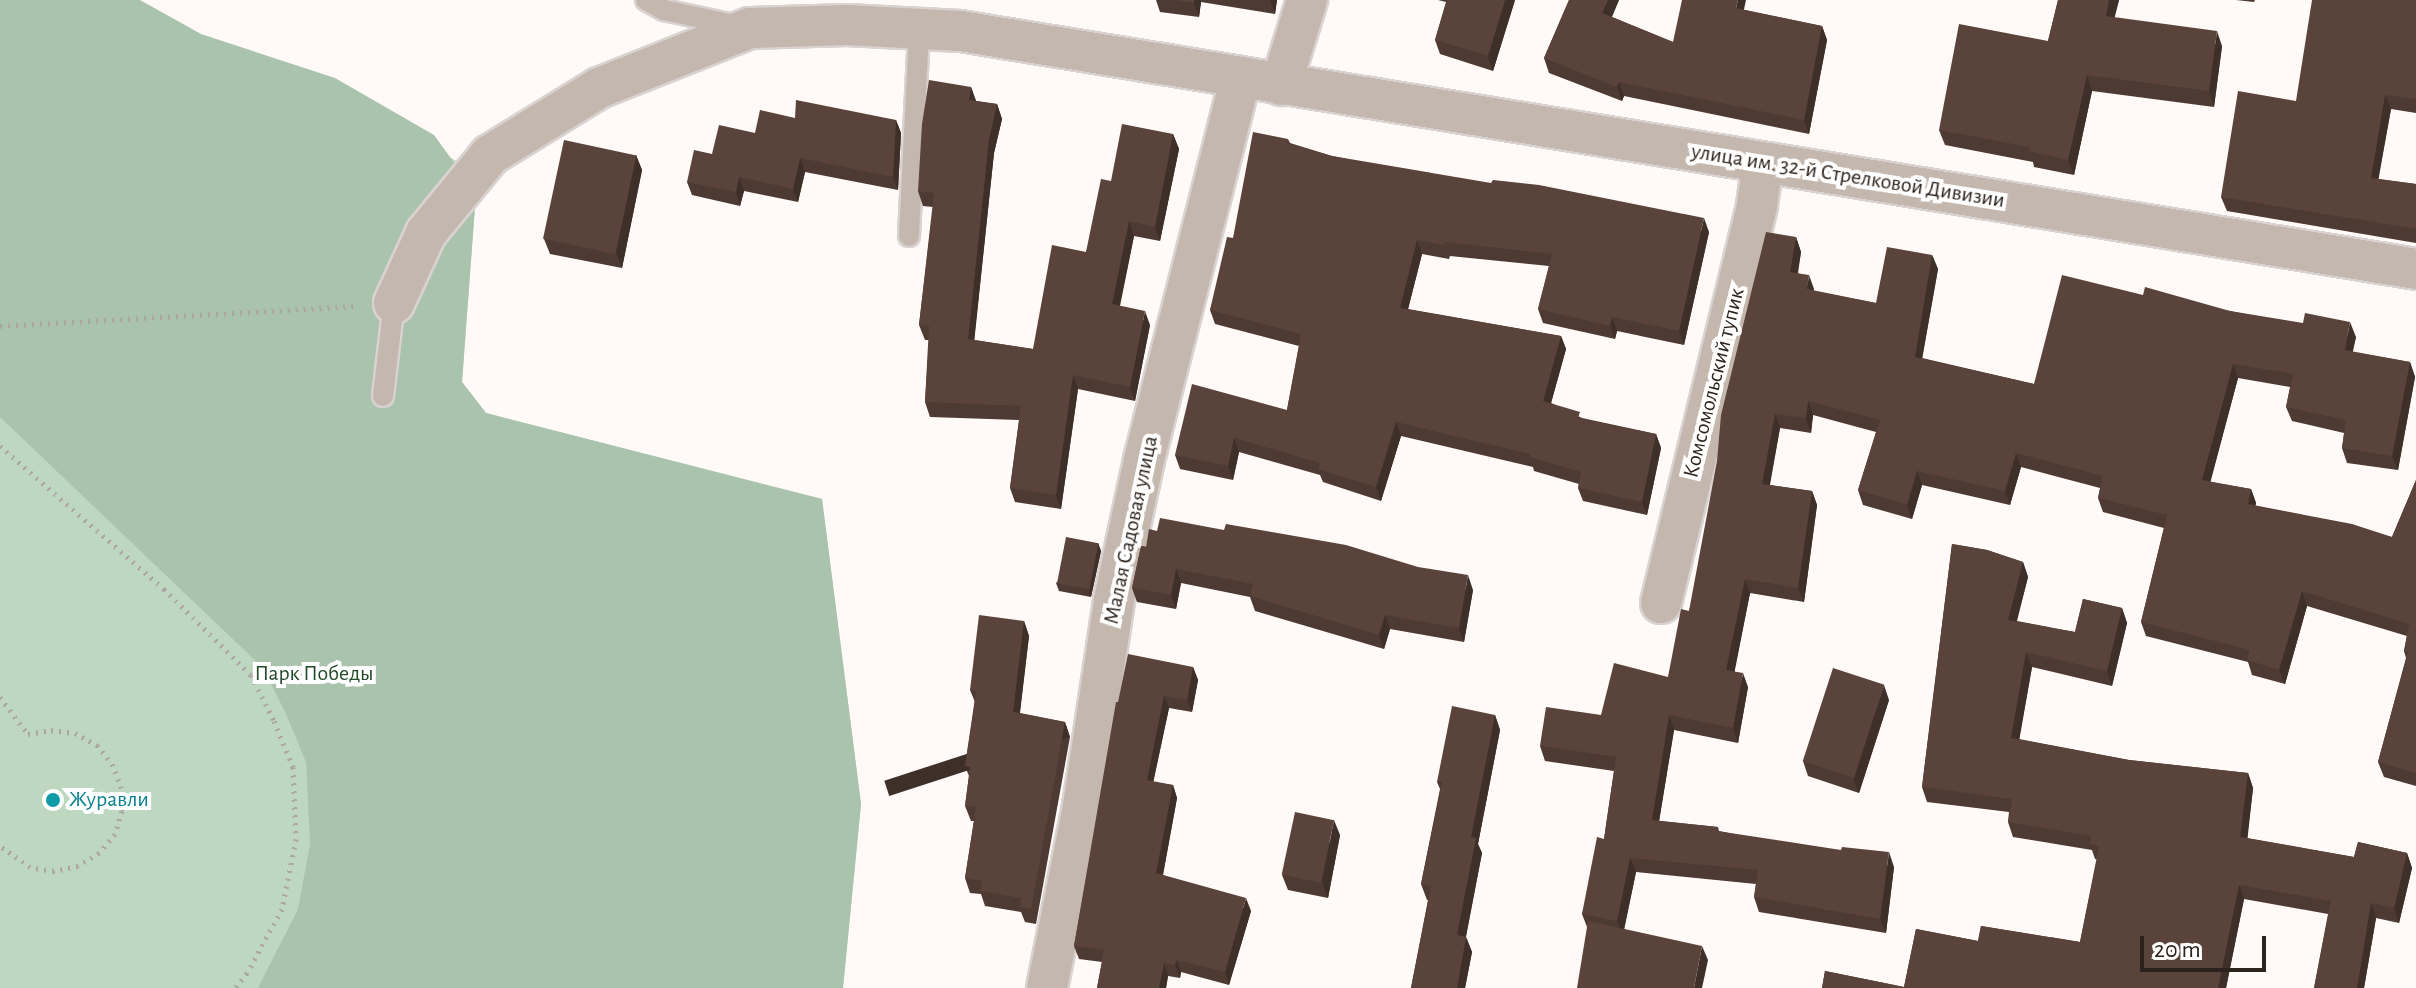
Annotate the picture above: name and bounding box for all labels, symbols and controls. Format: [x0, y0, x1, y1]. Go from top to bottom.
street label: улица им. 32-й Стрелковой Дивизии [1689, 138, 2007, 214]
street label: Комсомольский тупик [1678, 285, 1750, 481]
street label: Малая Садовая улица [1098, 433, 1164, 627]
park label: Парк Победы [254, 661, 374, 687]
place label: Журавли [69, 787, 149, 813]
marker: Журавли [44, 791, 62, 809]
scale bar [2144, 920, 2270, 970]
text: 20 m [2154, 938, 2201, 962]

